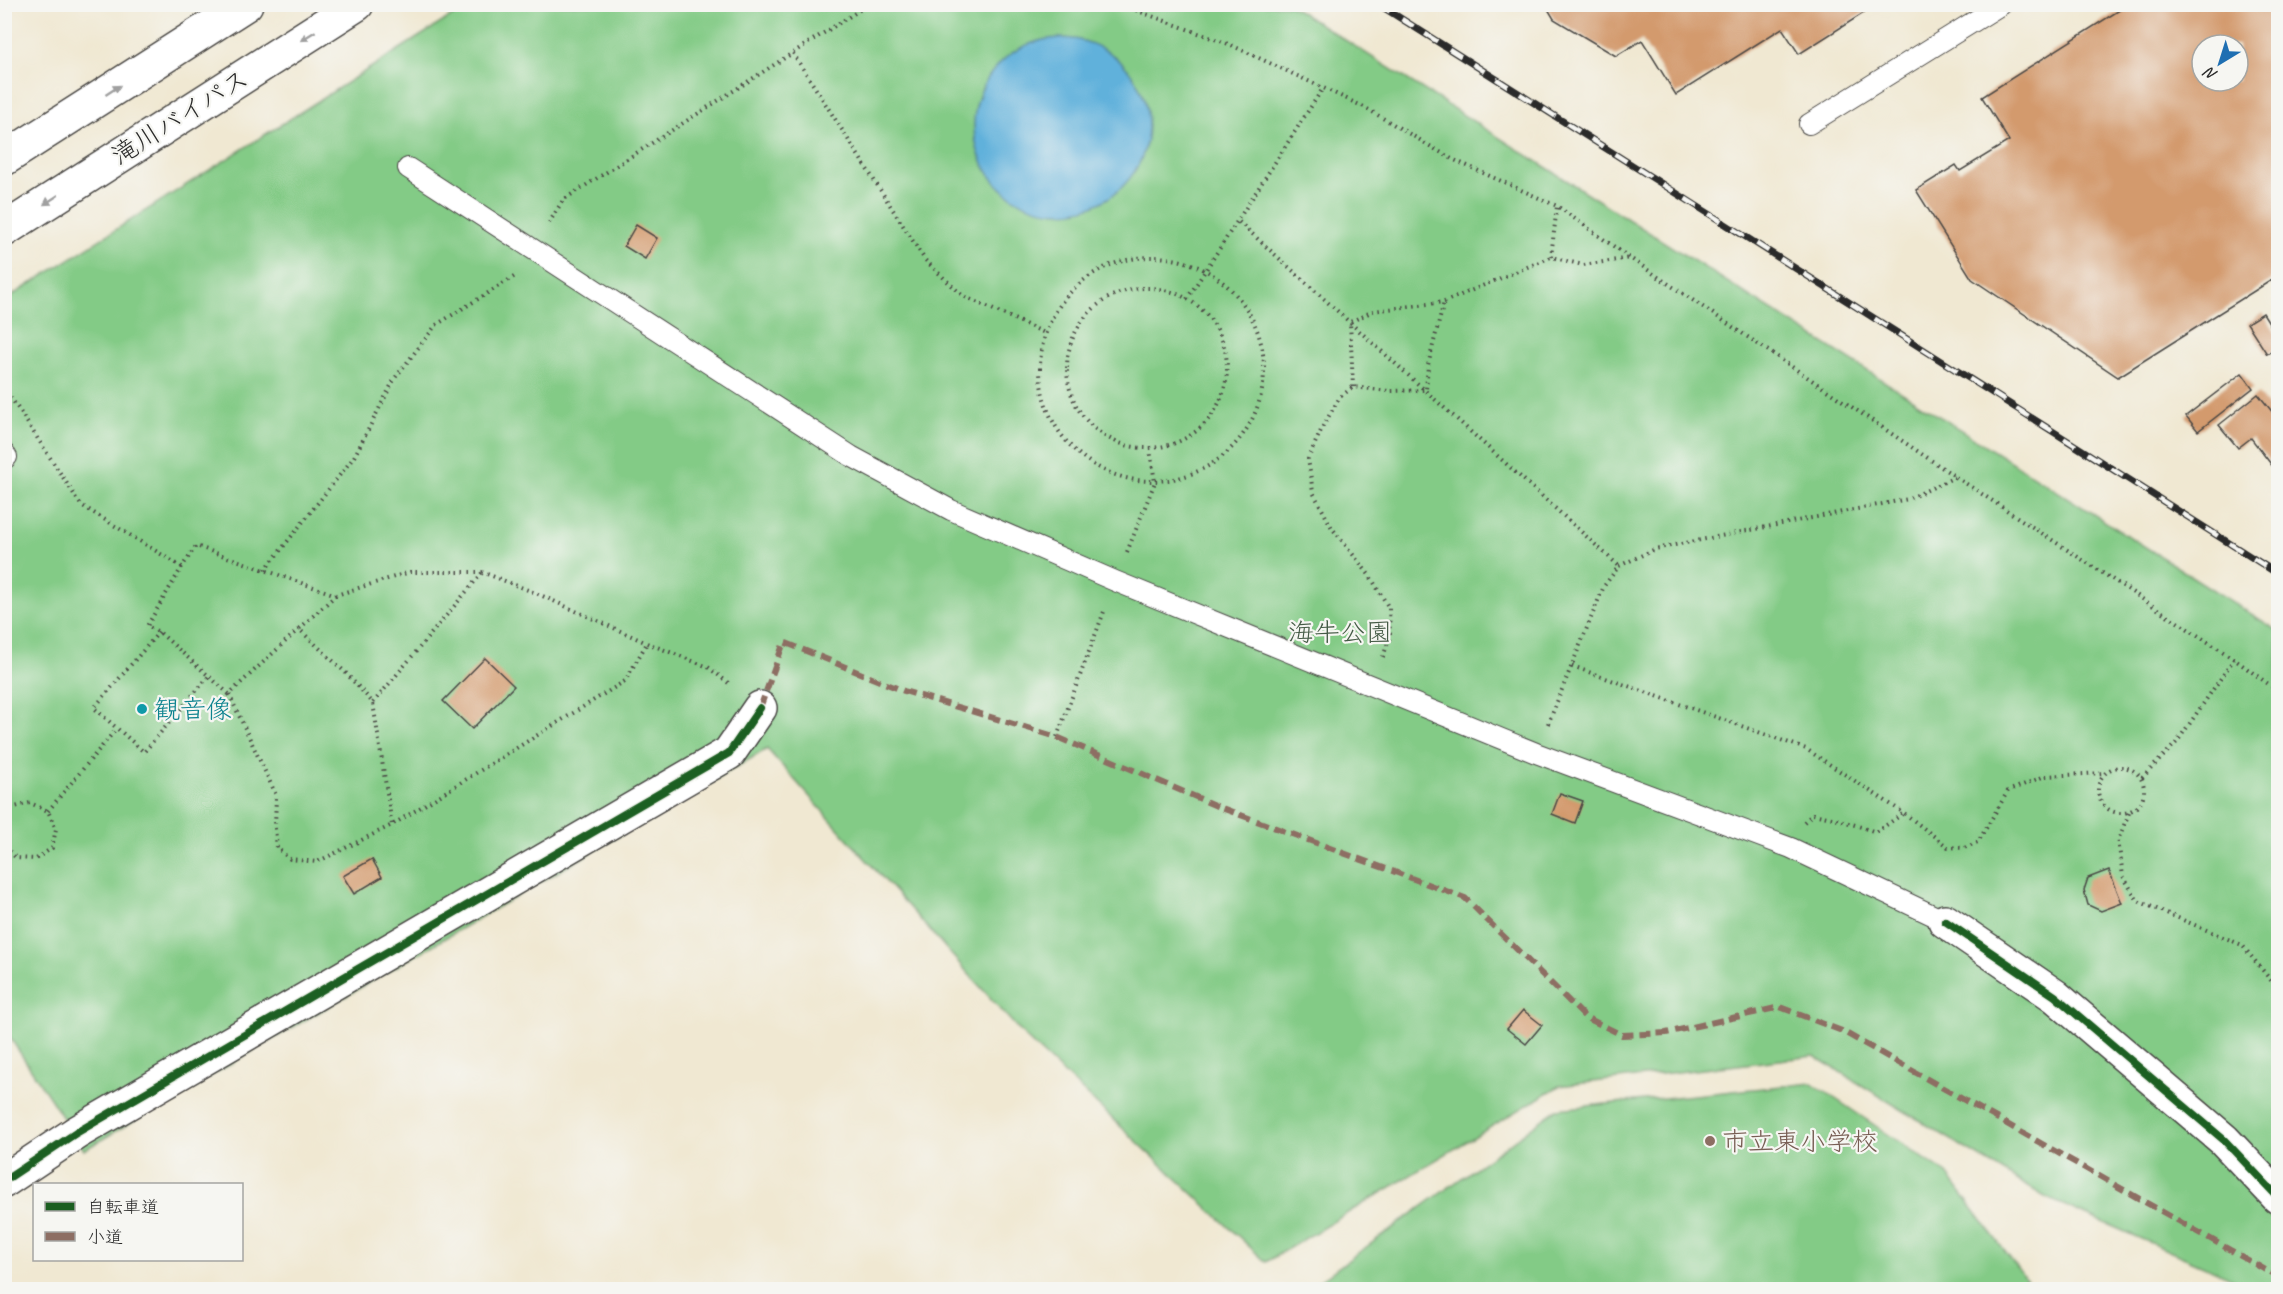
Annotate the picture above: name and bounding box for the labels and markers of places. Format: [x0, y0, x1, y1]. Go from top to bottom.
place label: 観音像 [154, 693, 232, 726]
marker: 観音像 [135, 702, 149, 716]
place label: 市立東小学校 [1722, 1125, 1878, 1158]
marker: 市立東小学校 [1703, 1134, 1717, 1148]

